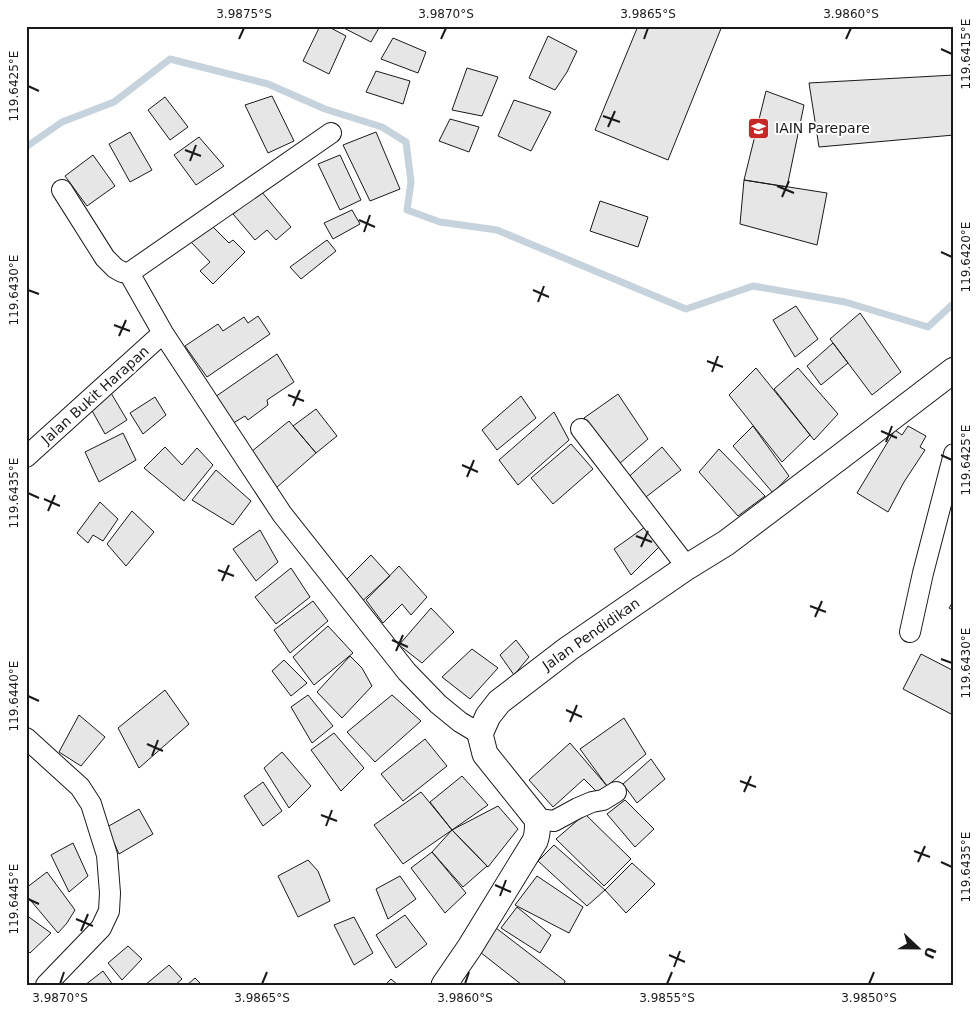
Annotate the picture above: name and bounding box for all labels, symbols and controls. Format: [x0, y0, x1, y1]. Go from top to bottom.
text: 3.9875°S [216, 7, 272, 21]
text: 3.9870°S [418, 7, 474, 21]
text: 3.9865°S [620, 7, 676, 21]
text: 3.9860°S [823, 7, 879, 21]
text: 119.6415°E [959, 19, 973, 89]
text: 119.6425°E [7, 51, 21, 121]
school or university icon: IAIN Parepare [747, 116, 771, 140]
place label: IAIN Parepare [775, 120, 870, 136]
text: 119.6420°E [959, 222, 973, 292]
text: 119.6430°E [7, 255, 21, 325]
street label: Jalan Bukit Harapan [37, 343, 152, 448]
text: 119.6425°E [959, 425, 973, 495]
text: 119.6435°E [7, 458, 21, 528]
street label: Jalan Pendidikan [539, 595, 643, 674]
text: 119.6430°E [959, 628, 973, 698]
text: 119.6440°E [7, 661, 21, 731]
text: 119.6435°E [959, 832, 973, 902]
text: 119.6445°E [7, 864, 21, 934]
north arrow [892, 924, 942, 974]
text: U [921, 945, 940, 961]
text: 3.9870°S [32, 991, 88, 1005]
text: 3.9865°S [234, 991, 290, 1005]
text: 3.9860°S [437, 991, 493, 1005]
text: 3.9855°S [639, 991, 695, 1005]
text: 3.9850°S [841, 991, 897, 1005]

